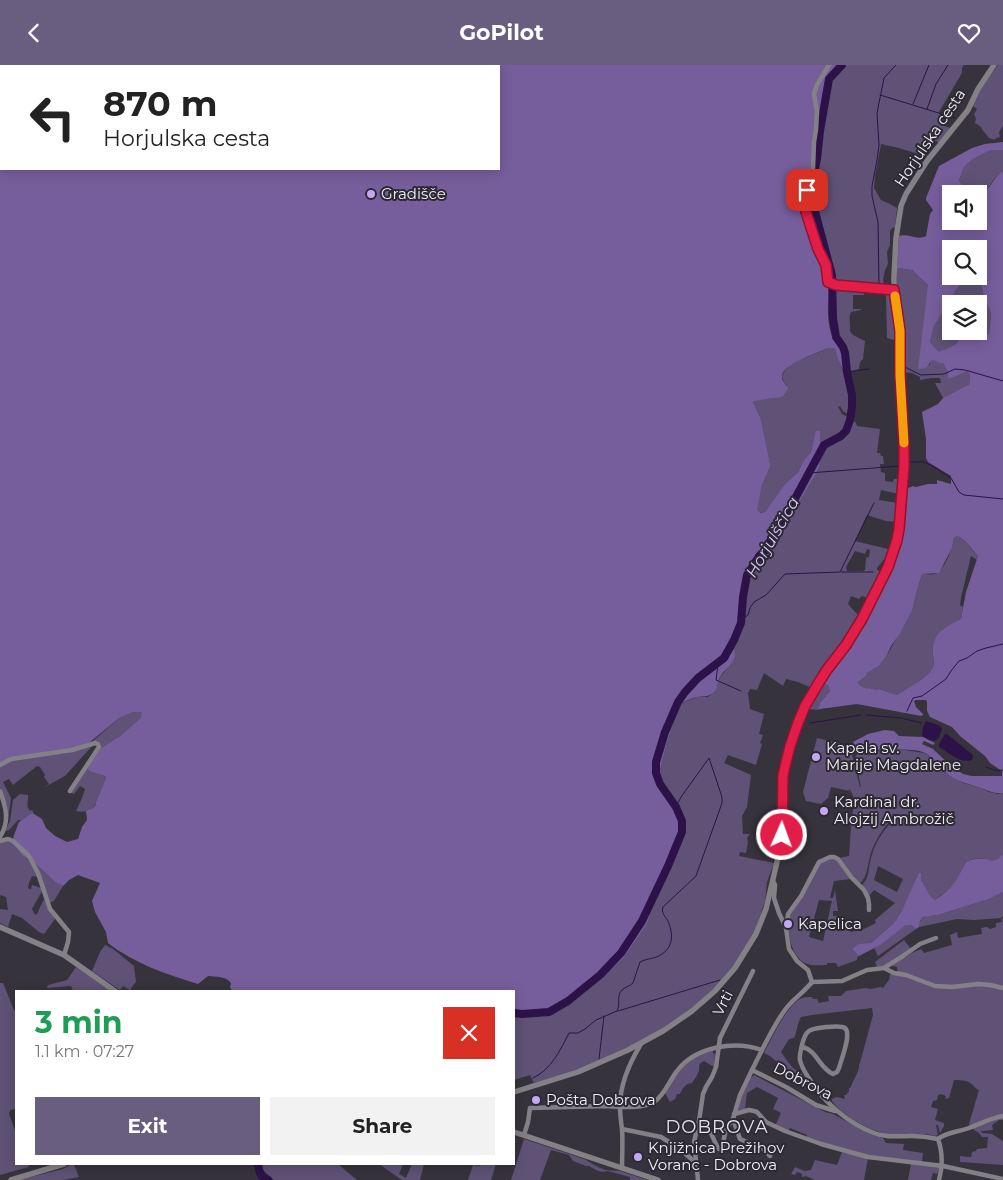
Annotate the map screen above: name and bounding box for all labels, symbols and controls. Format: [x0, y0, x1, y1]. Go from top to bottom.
icon: back [20, 19, 48, 47]
text: GoPilot [459, 19, 544, 46]
icon: heart [955, 19, 983, 47]
text: 870 m [103, 82, 218, 125]
icon: left [20, 85, 85, 150]
street label: Horjulska cesta [890, 85, 969, 190]
text: Horjulska cesta [103, 125, 270, 152]
pin [786, 169, 828, 211]
icon: arrive [793, 176, 821, 204]
place label: Gradišče [381, 184, 446, 203]
map controls [942, 185, 987, 340]
button: sound [942, 185, 987, 230]
marker: Gradišče [365, 188, 377, 200]
button: search [942, 240, 987, 285]
button: layers [942, 295, 987, 340]
water label: Horjulščica [742, 494, 803, 581]
place label: Kapela sv. Marije Magdalene [826, 738, 961, 774]
marker: Kapela sv. Marije Magdalene [810, 751, 822, 763]
place label: Kardinal dr. Alojzij Ambrožič [834, 792, 954, 828]
marker: Kardinal dr. Alojzij Ambrožič [818, 805, 830, 817]
position arrow [755, 808, 807, 860]
place label: Kapelica [798, 914, 862, 933]
marker: Kapelica [782, 918, 794, 930]
street label: Vrti [708, 987, 737, 1019]
text: 3 min [35, 1004, 122, 1041]
button: close [443, 1007, 495, 1059]
text: 1.1 km · 07:27 [35, 1042, 134, 1061]
street label: Dobrova [771, 1058, 836, 1103]
place label: Pošta Dobrova [546, 1090, 656, 1109]
marker: Pošta Dobrova [530, 1094, 542, 1106]
button: Exit [35, 1097, 260, 1155]
button: Share [270, 1097, 495, 1155]
district label: DOBROVA [665, 1116, 769, 1138]
place label: Knjižnica Prežihov Voranc - Dobrova [648, 1138, 785, 1174]
marker: Knjižnica Prežihov Voranc - Dobrova [632, 1151, 644, 1163]

